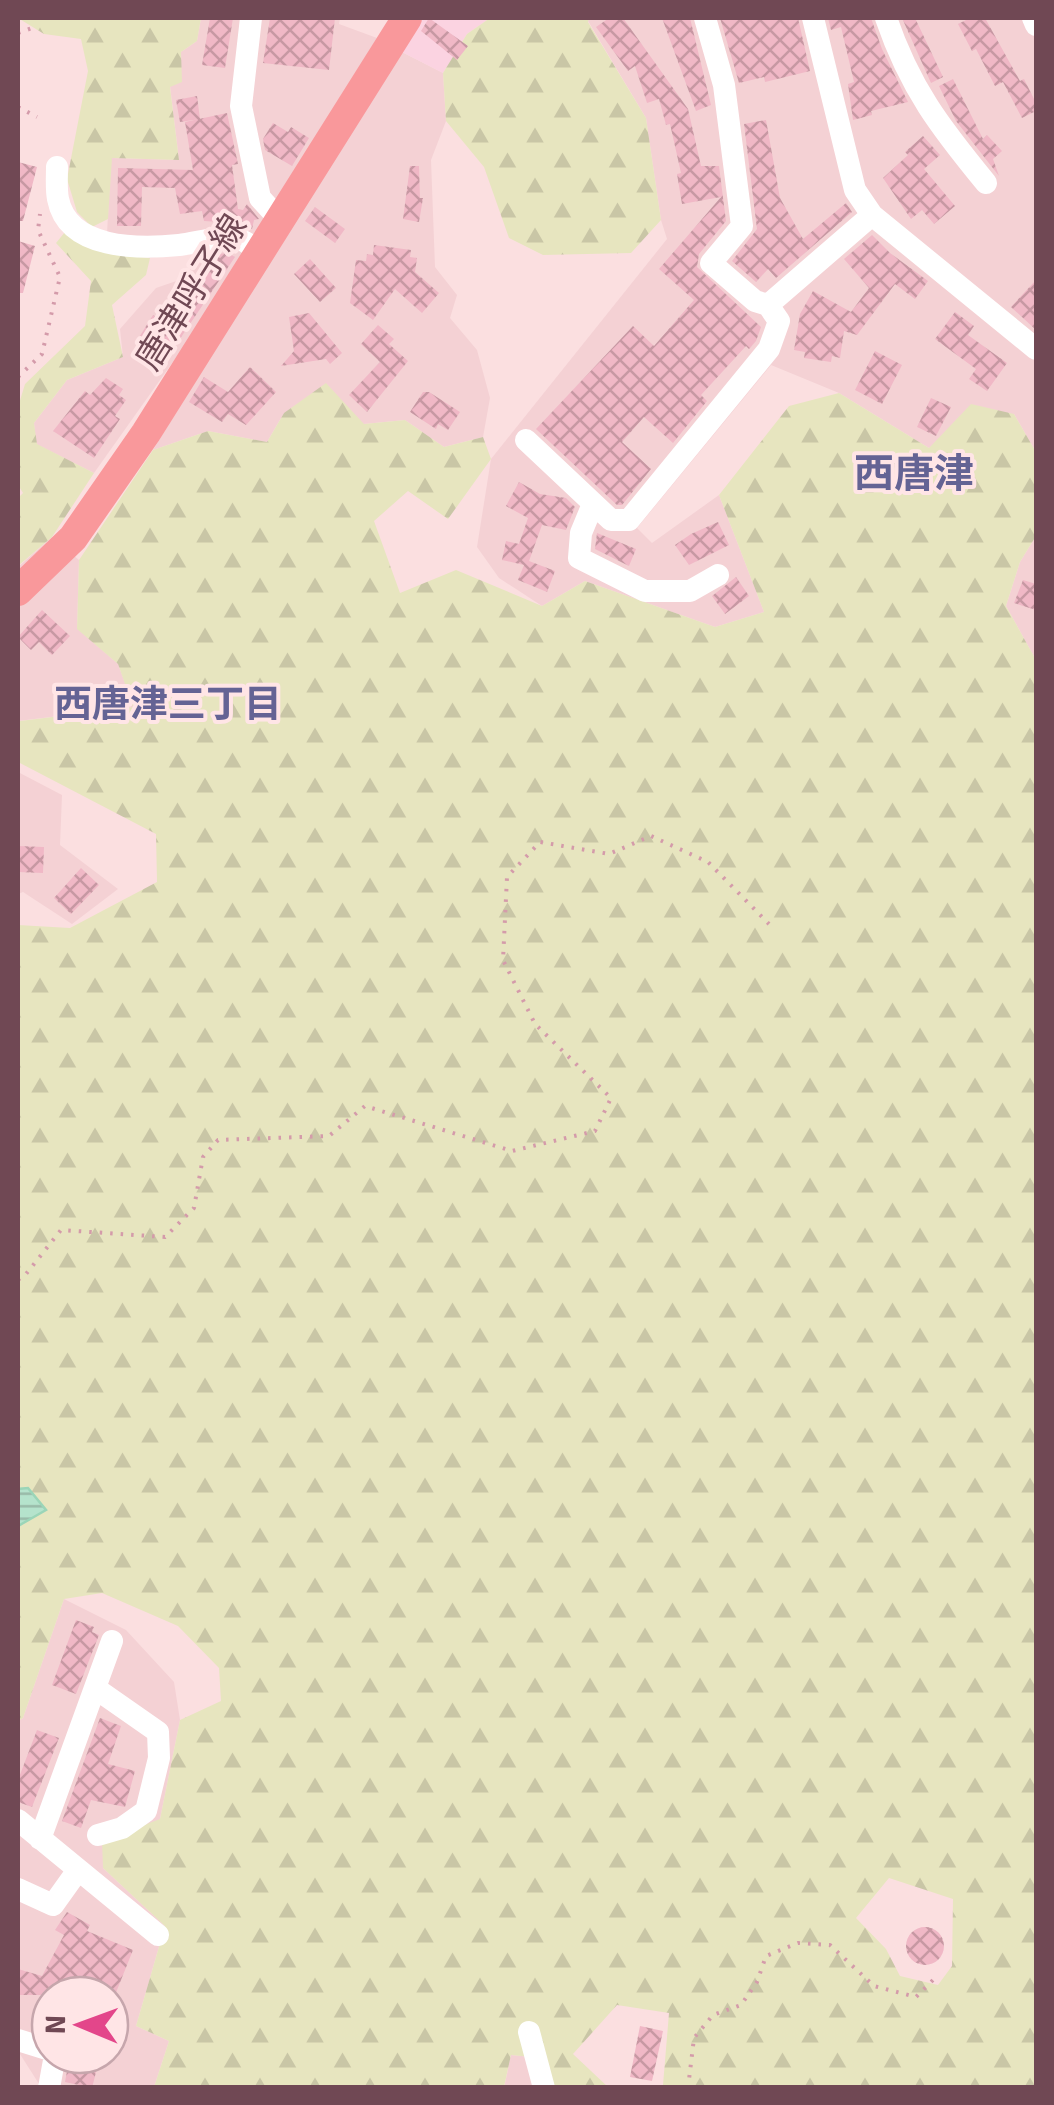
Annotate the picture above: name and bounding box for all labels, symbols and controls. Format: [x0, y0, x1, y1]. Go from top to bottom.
street label: 唐津呼子線 [127, 207, 256, 378]
district label: 西唐津 [854, 449, 974, 499]
district label: 西唐津三丁目 [54, 681, 282, 728]
north arrow [30, 1975, 130, 2075]
text: N [39, 2015, 73, 2035]

